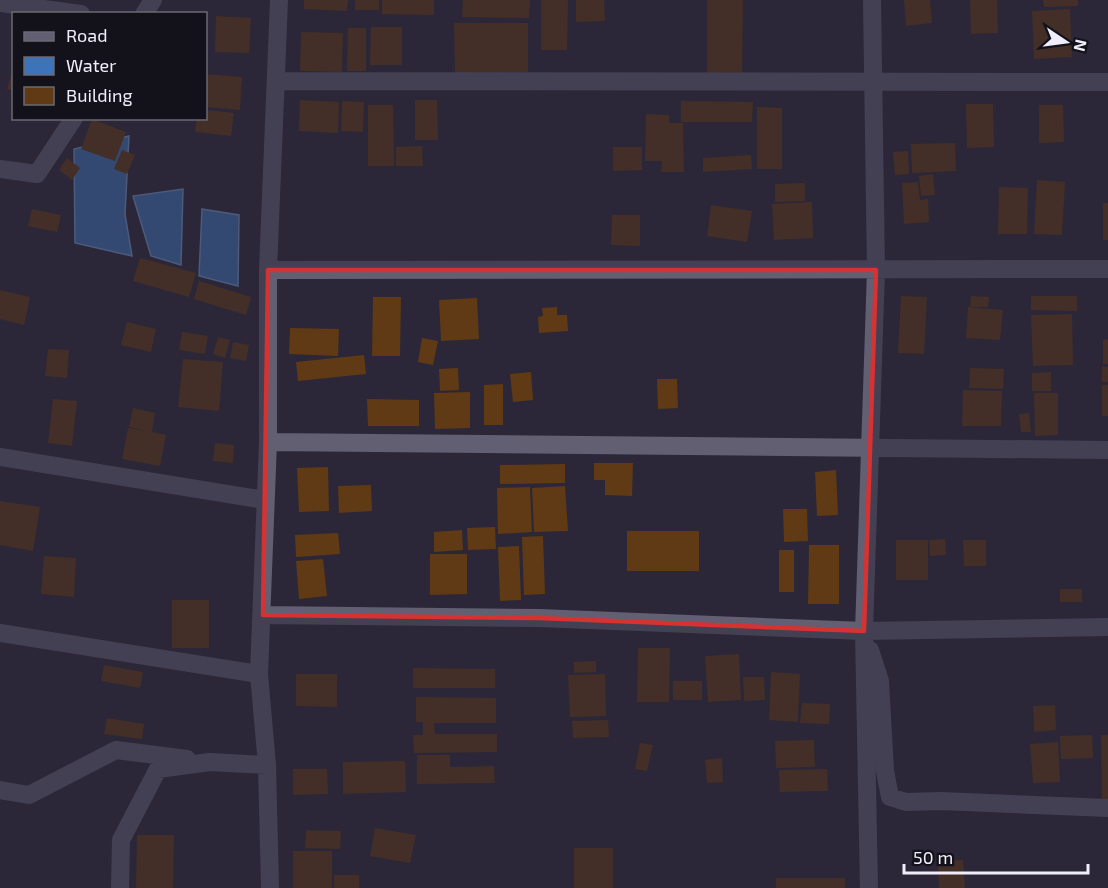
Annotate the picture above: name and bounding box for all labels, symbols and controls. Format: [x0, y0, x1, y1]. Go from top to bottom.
legend [12, 12, 207, 120]
north arrow [1036, 12, 1096, 72]
text: Road [66, 24, 107, 46]
text: N [1071, 38, 1092, 53]
text: Water [66, 54, 116, 76]
text: Building [66, 84, 133, 106]
scale bar [904, 837, 1088, 875]
text: 50 m [913, 846, 953, 868]

